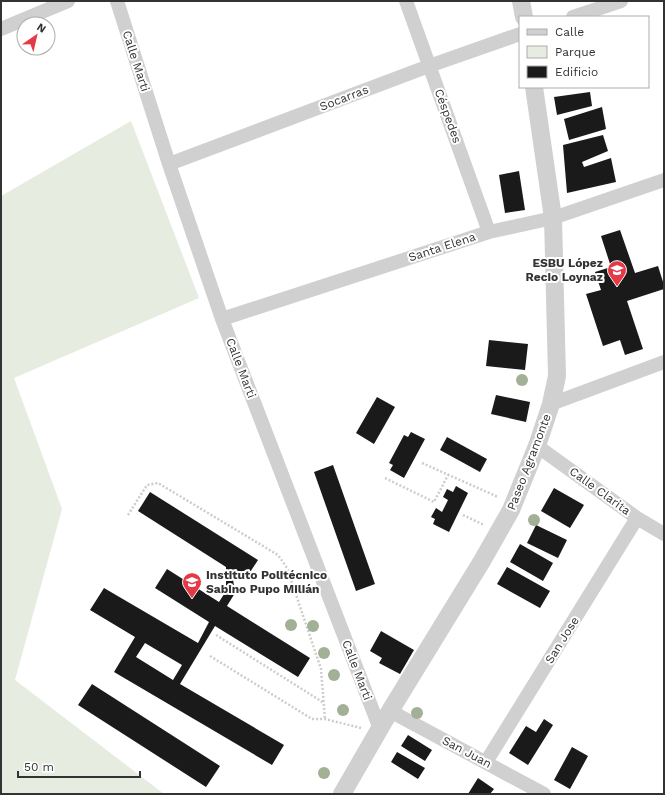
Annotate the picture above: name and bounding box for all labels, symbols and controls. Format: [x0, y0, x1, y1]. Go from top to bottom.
north arrow [16, 16, 56, 56]
legend [519, 16, 649, 88]
text: N [34, 20, 48, 36]
text: Calle [555, 25, 584, 39]
street label: Calle Marti [120, 29, 152, 93]
text: Parque [555, 45, 596, 59]
text: Edificio [555, 65, 598, 79]
street label: Socarras [318, 82, 370, 114]
street label: Céspedes [432, 87, 464, 145]
street label: Santa Elena [407, 229, 478, 264]
place label: ESBU López Recio Loynaz [526, 256, 603, 284]
school or university icon: ESBU López Recio Loynaz [606, 259, 628, 287]
street label: Calle Marti [223, 336, 259, 400]
street label: Paseo Agramonte [504, 412, 554, 512]
street label: Calle Clarita [567, 464, 633, 518]
place label: Instituto Politécnico Sabino Pupo Milián [206, 568, 327, 596]
school or university icon: Instituto Politécnico Sabino Pupo Milián [181, 571, 203, 599]
street label: San Jose [542, 614, 582, 666]
street label: Calle Marti [339, 638, 375, 702]
street label: San Juan [440, 733, 494, 771]
scale bar [18, 753, 140, 779]
text: 50 m [24, 760, 54, 774]

